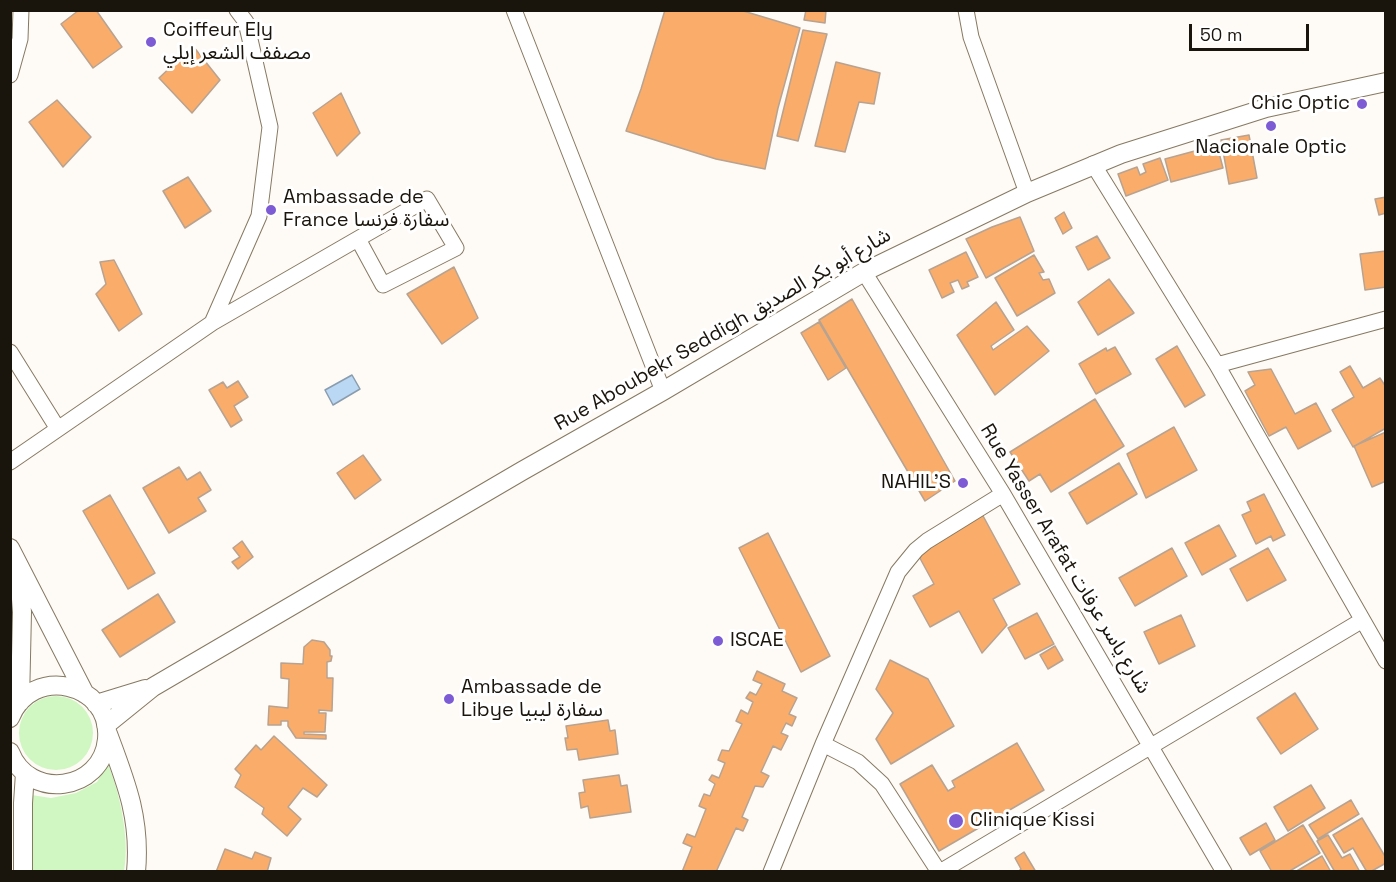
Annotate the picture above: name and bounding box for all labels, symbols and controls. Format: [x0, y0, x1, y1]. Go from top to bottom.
scale bar [1192, 12, 1312, 50]
place label: Coiffeur Ely مصفف الشعر إيلي [163, 19, 311, 66]
text: 50 m [1200, 23, 1242, 46]
marker: Coiffeur Ely مصفف الشعر إيلي [144, 35, 158, 49]
place label: Chic Optic [1251, 92, 1350, 116]
marker: Chic Optic [1355, 97, 1369, 111]
marker: Nacionale Optic [1264, 119, 1278, 133]
place label: Nacionale Optic [1195, 136, 1347, 160]
place label: Ambassade de France سفارة فرنسا [283, 186, 449, 233]
marker: Ambassade de France سفارة فرنسا [264, 203, 278, 217]
street label: Rue Aboubekr Seddigh شارع أبو بكر الصديق [551, 224, 895, 436]
street label: Rue Yasser Arafat شارع ياسر عرفات [975, 420, 1155, 698]
place label: NAHIL'S [881, 471, 951, 495]
marker: NAHIL'S [956, 476, 970, 490]
place label: ISCAE [730, 629, 784, 653]
marker: ISCAE [711, 634, 725, 648]
place label: Ambassade de Libye سفارة ليبيا [461, 676, 603, 723]
marker: Ambassade de Libye سفارة ليبيا [442, 692, 456, 706]
place label: Clinique Kissi [970, 809, 1095, 833]
marker: Clinique Kissi [947, 812, 965, 830]

